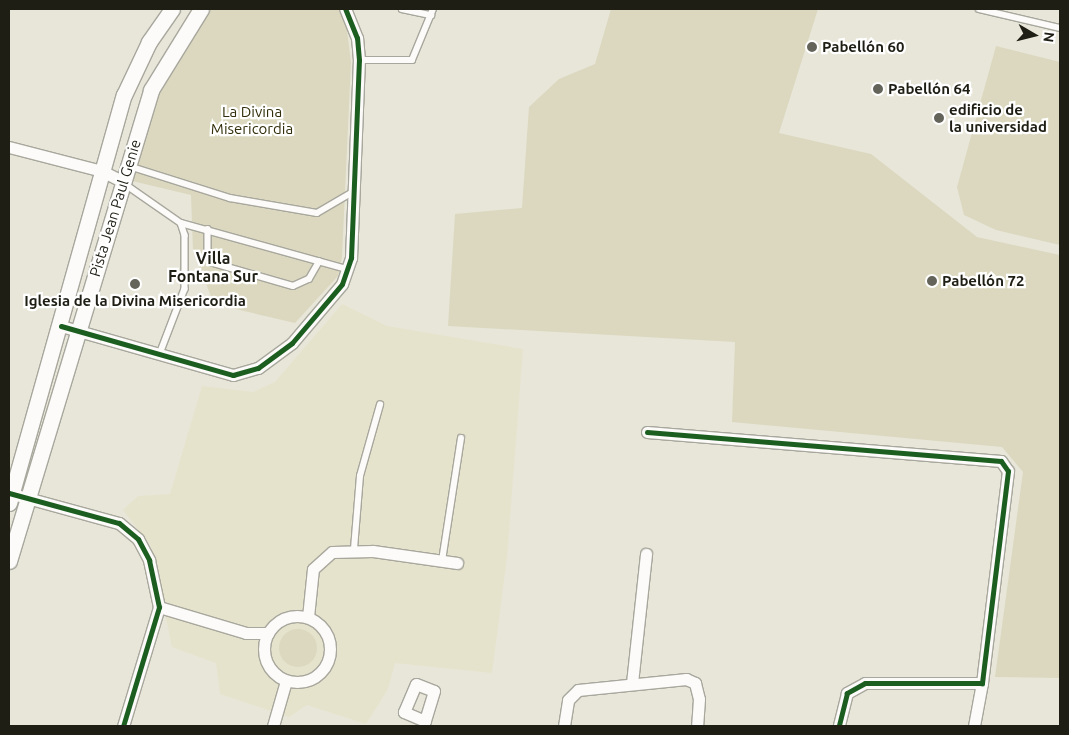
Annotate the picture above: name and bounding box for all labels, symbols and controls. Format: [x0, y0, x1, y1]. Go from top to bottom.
north arrow [1009, 10, 1059, 60]
text: N [1040, 31, 1058, 43]
place label: Pabellón 60 [822, 38, 904, 56]
marker: Pabellón 60 [806, 41, 818, 53]
place label: Pabellón 64 [888, 80, 970, 98]
marker: Pabellón 64 [872, 83, 884, 95]
place label: edificio de la universidad [949, 100, 1047, 135]
park label: La Divina Misericordia [211, 102, 293, 137]
marker: edificio de la universidad [933, 112, 945, 124]
street label: Pista Jean Paul Genie [86, 137, 144, 279]
district label: Villa Fontana Sur [168, 248, 258, 286]
place label: Pabellón 72 [942, 272, 1024, 290]
marker: Pabellón 72 [926, 275, 938, 287]
marker: Iglesia de la Divina Misericordia [129, 278, 141, 290]
place label: Iglesia de la Divina Misericordia [24, 292, 246, 310]

